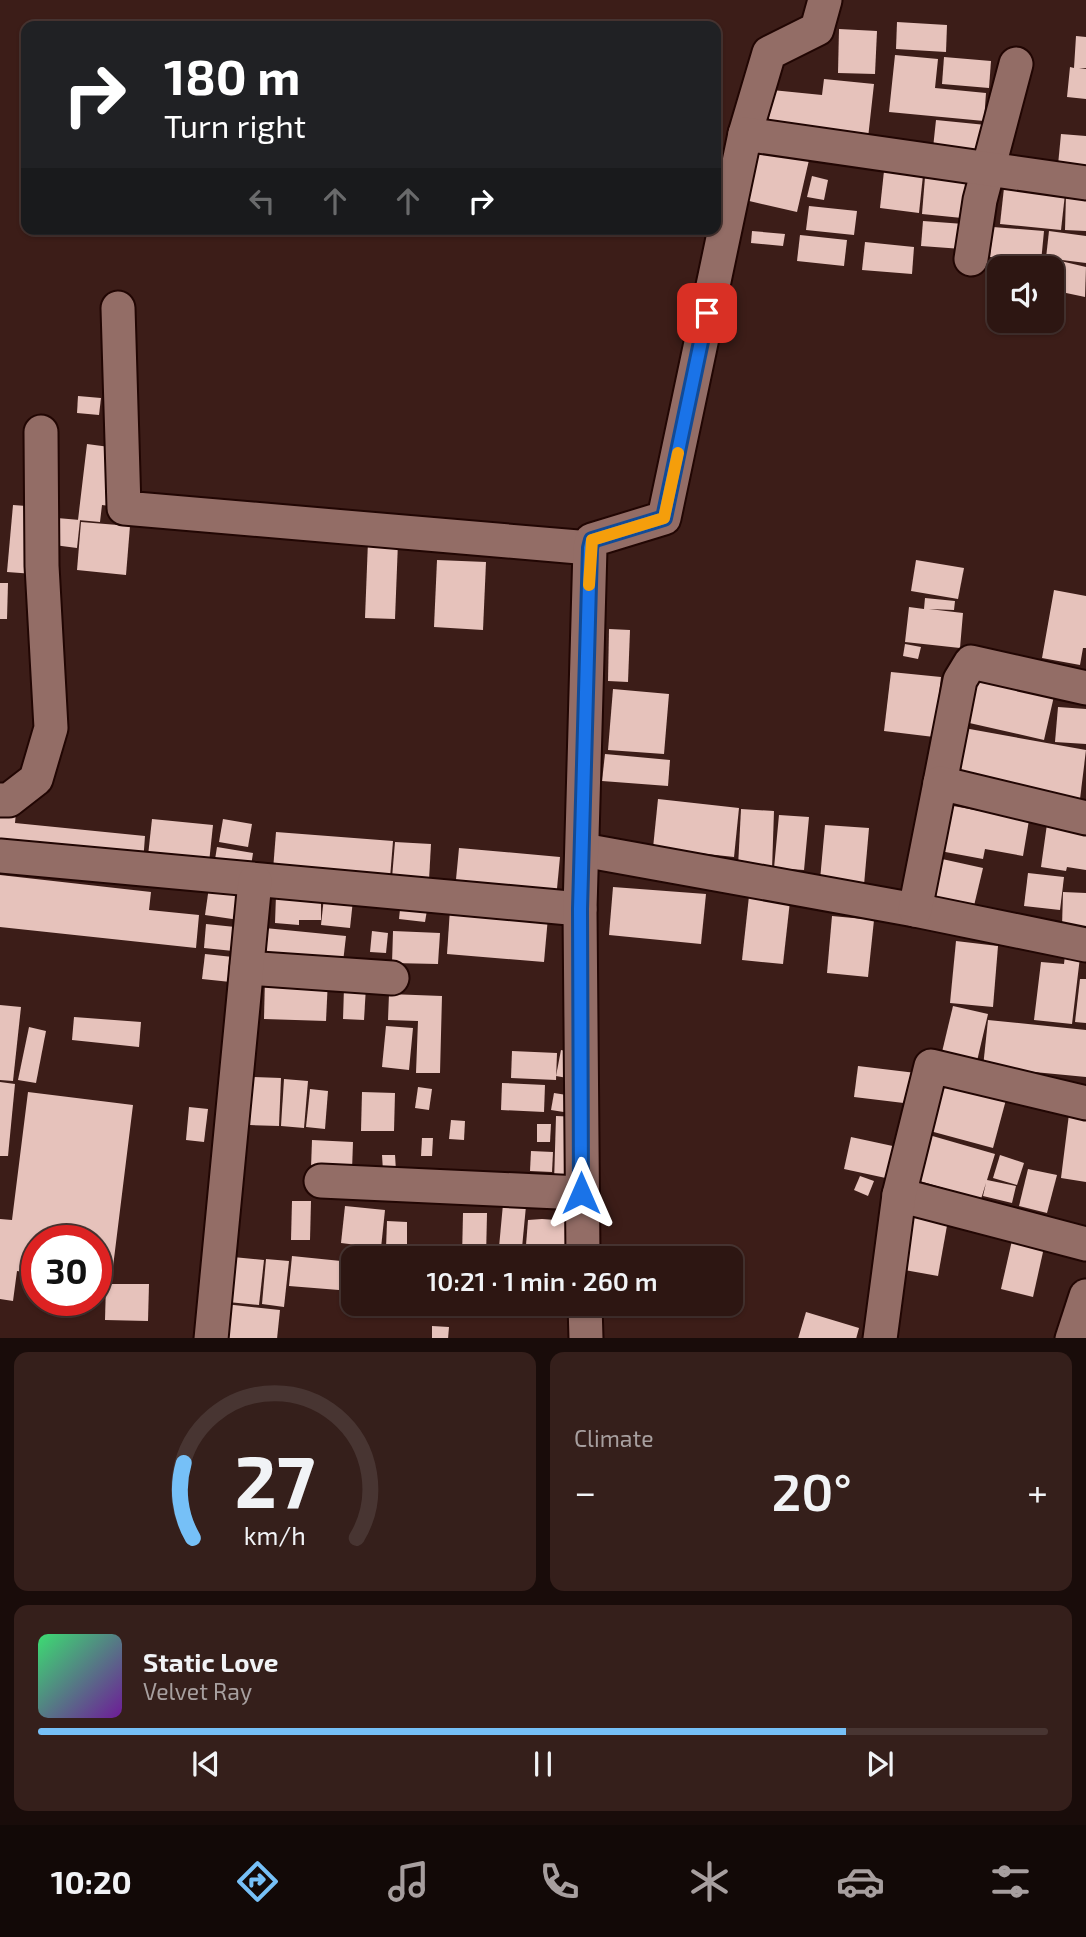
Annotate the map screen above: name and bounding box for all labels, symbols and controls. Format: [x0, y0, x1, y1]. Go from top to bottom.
text: 180 m [164, 46, 300, 105]
icon: right [49, 49, 140, 140]
text: Turn right [164, 106, 306, 144]
icon: left [243, 182, 281, 220]
icon: ahead [316, 182, 354, 220]
icon: ahead [389, 182, 427, 220]
icon: right [462, 182, 500, 220]
map controls [987, 256, 1064, 333]
button: sound [987, 256, 1064, 333]
pin [677, 283, 737, 343]
icon: arrive [688, 294, 726, 332]
position arrow [544, 1156, 618, 1230]
speed limit sign: 30 [21, 1225, 112, 1316]
text: 10:21 · 1 min · 260 m [426, 1265, 658, 1296]
text: Climate [574, 1424, 654, 1452]
text: 27 [235, 1435, 315, 1523]
text: 20° [771, 1459, 852, 1521]
text: − [574, 1468, 596, 1514]
text: + [1027, 1468, 1048, 1514]
text: km/h [244, 1519, 306, 1549]
text: Static Love [143, 1646, 279, 1677]
text: Velvet Ray [143, 1677, 252, 1705]
icon: previous [187, 1745, 225, 1783]
icon: pause [524, 1745, 562, 1783]
icon: next [861, 1745, 899, 1783]
icon: directions [233, 1857, 282, 1906]
icon: music [384, 1857, 433, 1906]
icon: phone [535, 1857, 584, 1906]
icon: climate [685, 1857, 734, 1906]
icon: car [836, 1857, 885, 1906]
icon: filters [986, 1857, 1035, 1906]
text: 10:20 [51, 1862, 132, 1900]

